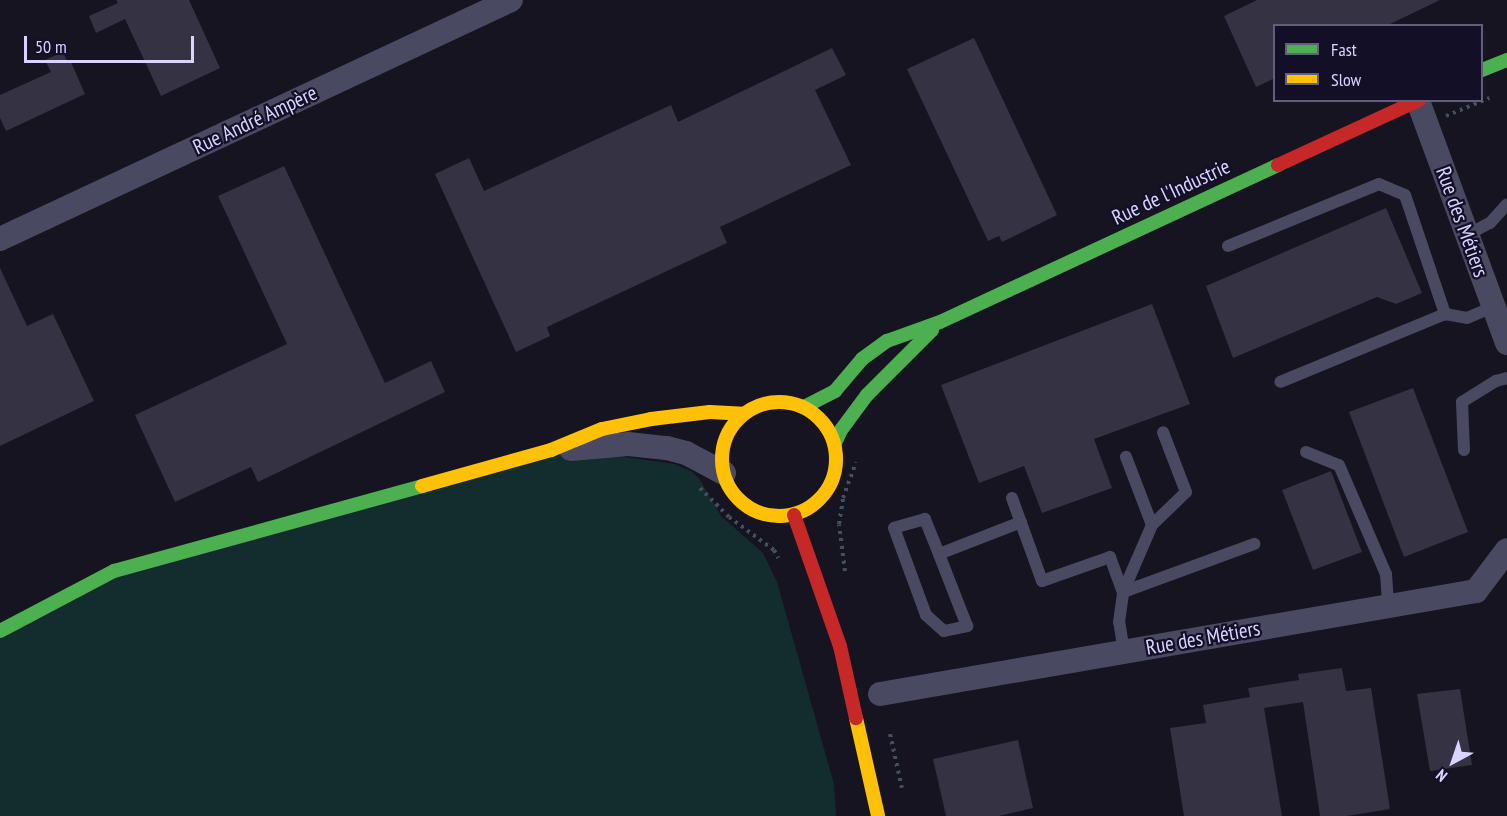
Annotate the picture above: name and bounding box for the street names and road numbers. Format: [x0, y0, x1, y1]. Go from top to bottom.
street label: Rue André Ampère [188, 80, 322, 160]
street label: Rue de l'Industrie [1108, 154, 1234, 230]
street label: Rue des Métiers [1430, 163, 1494, 281]
street label: Rue des Métiers [1144, 616, 1262, 660]

